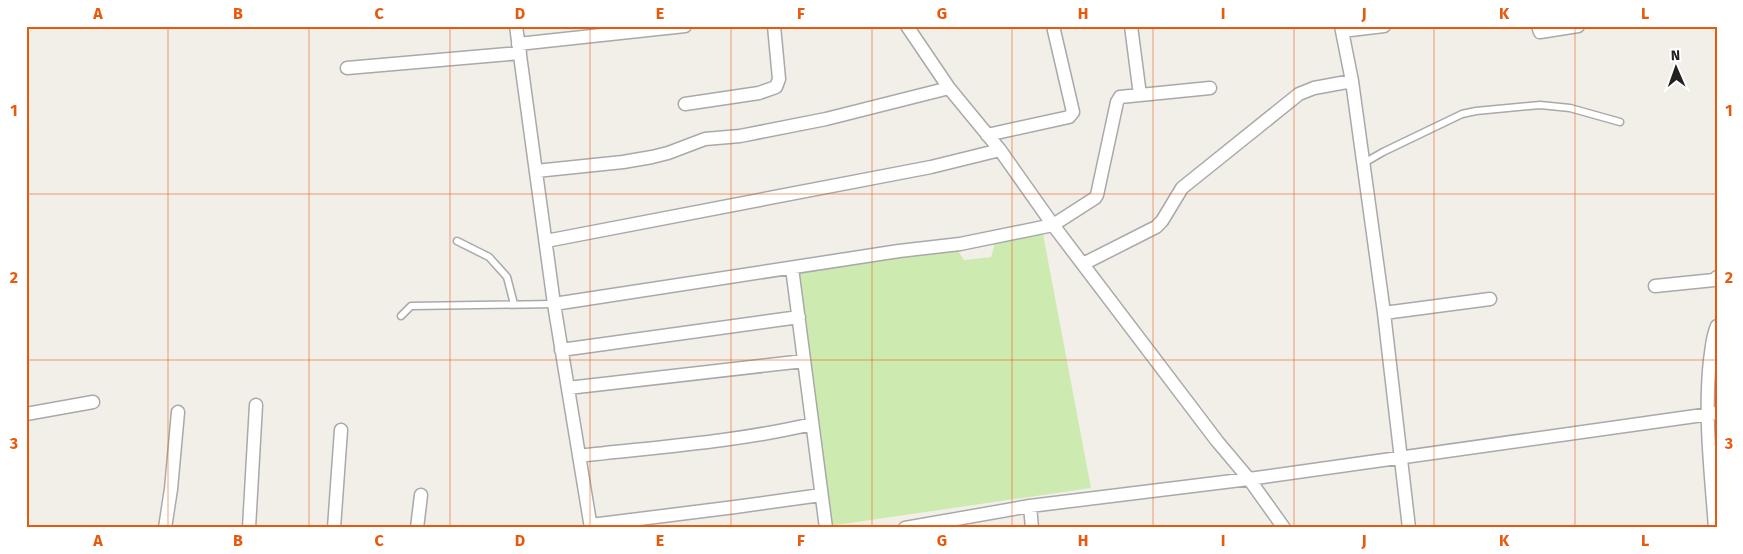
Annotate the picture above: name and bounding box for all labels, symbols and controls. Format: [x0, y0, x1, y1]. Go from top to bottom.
text: A [92, 4, 103, 23]
text: B [233, 4, 243, 23]
text: C [374, 4, 384, 23]
text: D [515, 4, 525, 23]
text: E [656, 4, 664, 23]
text: F [797, 4, 805, 23]
text: G [937, 4, 947, 23]
text: H [1078, 4, 1088, 23]
text: I [1221, 4, 1225, 23]
text: J [1360, 4, 1367, 23]
text: K [1499, 4, 1510, 23]
text: L [1641, 4, 1649, 23]
north arrow [1650, 42, 1700, 92]
text: N [1671, 47, 1681, 64]
text: 1 [10, 101, 18, 120]
text: 1 [1725, 101, 1733, 120]
text: 2 [10, 268, 18, 287]
text: 2 [1725, 268, 1733, 287]
text: 3 [9, 434, 18, 453]
text: 3 [1724, 434, 1733, 453]
text: A [92, 531, 103, 550]
text: B [233, 531, 243, 550]
text: C [374, 531, 384, 550]
text: D [515, 531, 525, 550]
text: E [656, 531, 664, 550]
text: F [797, 531, 805, 550]
text: G [937, 531, 947, 550]
text: H [1078, 531, 1088, 550]
text: I [1221, 531, 1225, 550]
text: J [1360, 531, 1367, 550]
text: K [1499, 531, 1510, 550]
text: L [1641, 531, 1649, 550]

